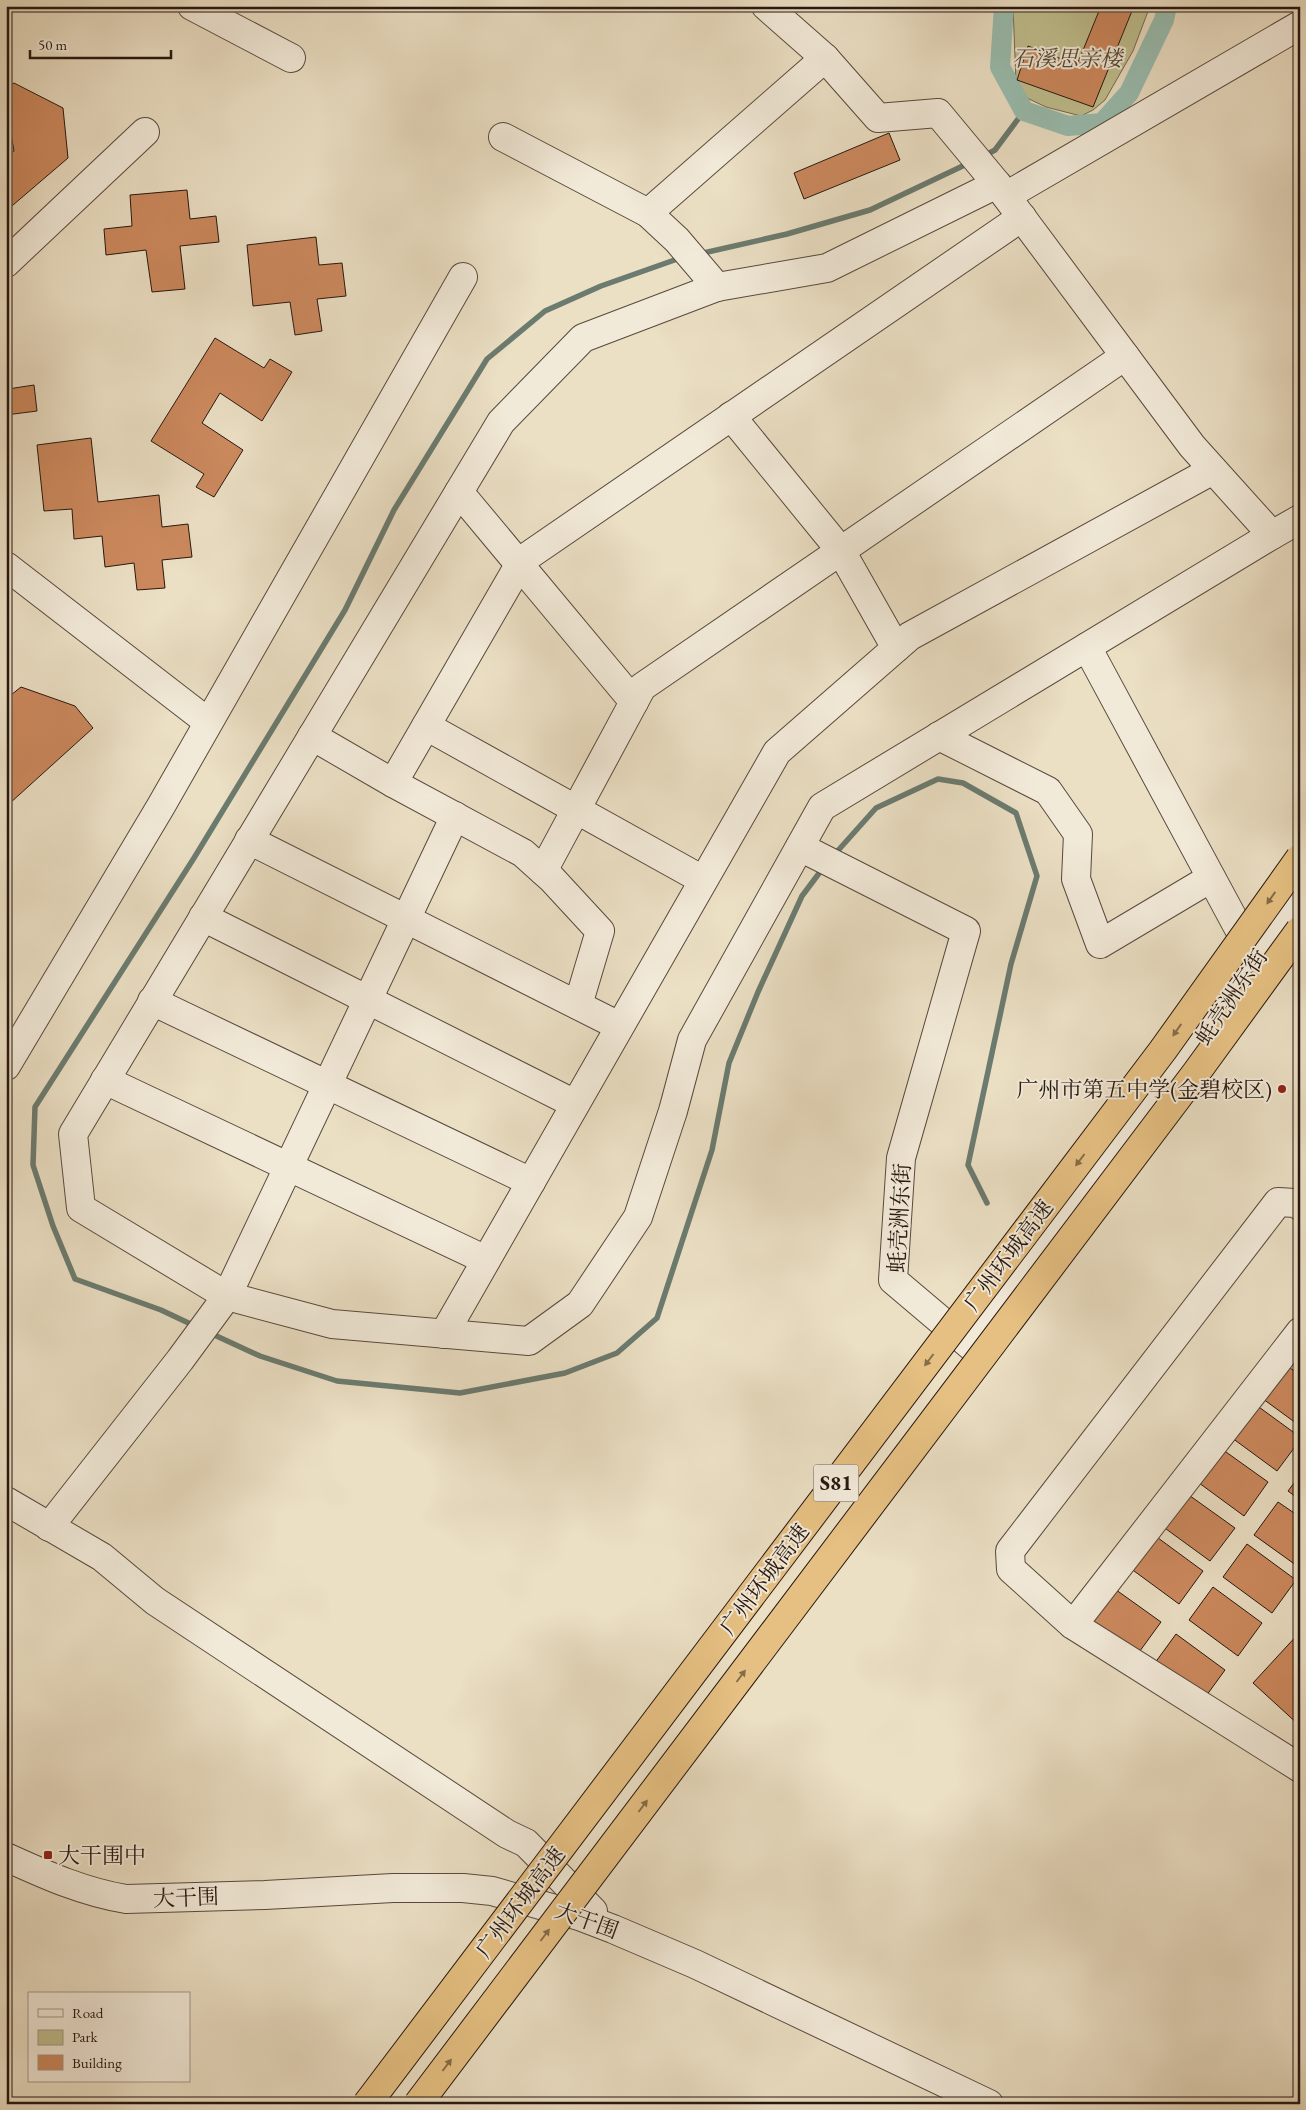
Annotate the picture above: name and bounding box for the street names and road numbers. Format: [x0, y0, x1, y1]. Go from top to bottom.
street label: 蚝壳洲东街 [1189, 944, 1274, 1051]
street label: 蚝壳洲东街 [882, 1162, 917, 1274]
street label: 广州环城高速 [957, 1194, 1060, 1317]
road number: S81 [814, 1465, 858, 1502]
street label: 广州环城高速 [713, 1518, 816, 1641]
street label: 广州环城高速 [469, 1841, 572, 1964]
street label: 大干围 [153, 1882, 220, 1913]
street label: 大干围 [551, 1896, 623, 1945]

